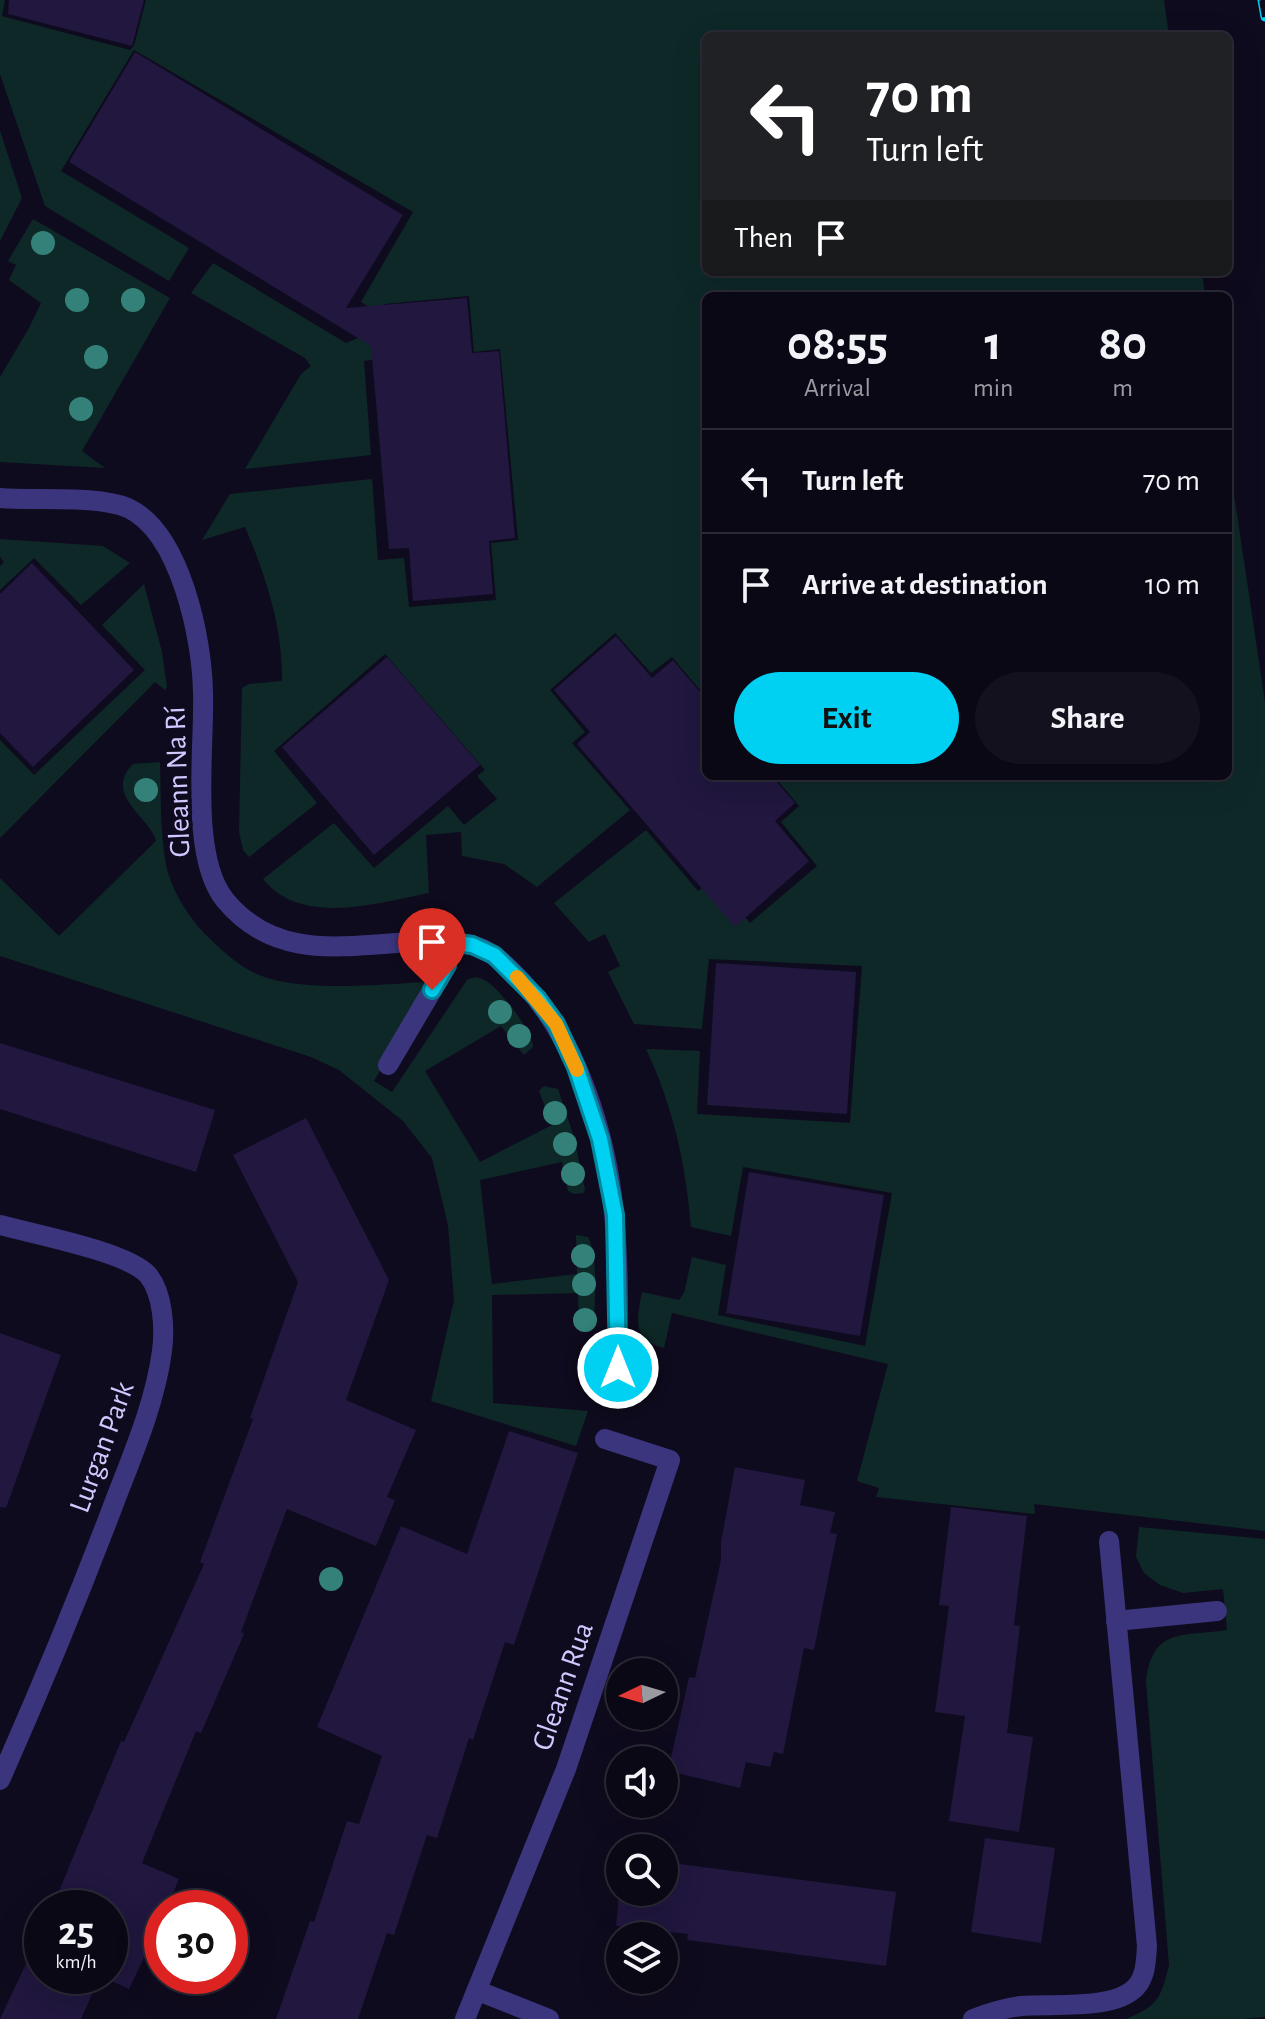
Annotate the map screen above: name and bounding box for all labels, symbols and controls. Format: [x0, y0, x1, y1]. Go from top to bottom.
icon: left [734, 64, 838, 168]
text: 70 m [866, 67, 973, 123]
text: Turn left [866, 132, 983, 168]
icon: arrive [809, 216, 853, 260]
text: Then [734, 223, 793, 253]
text: 08:55 [787, 321, 888, 369]
text: 1 [985, 321, 1002, 369]
text: 80 [1098, 321, 1147, 369]
text: Arrival [804, 375, 871, 401]
text: min [973, 375, 1013, 401]
text: m [1112, 375, 1133, 401]
icon: left [734, 459, 778, 503]
text: Turn left [802, 466, 903, 496]
text: 70 m [1143, 466, 1200, 496]
icon: arrive [734, 563, 778, 607]
text: Arrive at destination [802, 570, 1048, 600]
text: 10 m [1145, 570, 1200, 600]
button: Exit [734, 672, 959, 764]
button: Share [975, 672, 1200, 764]
street label: Gleann Na Rí [160, 705, 196, 858]
pin [398, 908, 466, 990]
icon: arrive [410, 920, 454, 964]
position arrow [576, 1326, 660, 1410]
street label: Lurgan Park [64, 1377, 140, 1517]
street label: Gleann Rua [527, 1618, 599, 1754]
north arrow [606, 1658, 678, 1730]
map controls [606, 1658, 678, 1994]
button: sound [606, 1746, 678, 1818]
button: search [606, 1834, 678, 1906]
speed limit sign: 30 [144, 1890, 248, 1994]
text: 25 [58, 1912, 94, 1952]
button: layers [606, 1922, 678, 1994]
text: km/h [55, 1952, 97, 1972]

